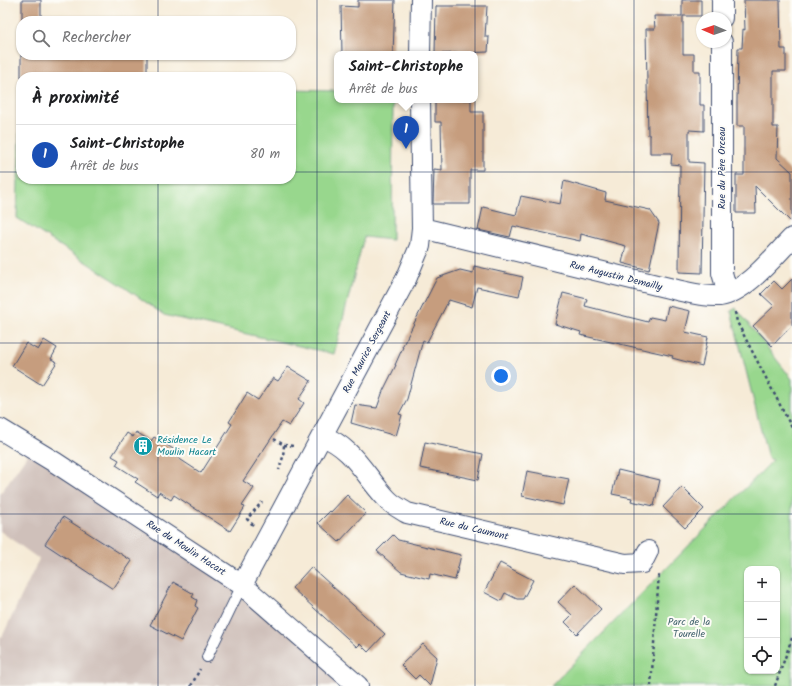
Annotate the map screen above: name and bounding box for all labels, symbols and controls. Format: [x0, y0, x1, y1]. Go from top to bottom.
north arrow [696, 12, 732, 48]
search box [16, 16, 296, 60]
text: Rechercher [62, 26, 130, 50]
icon: search [30, 27, 52, 49]
popup [334, 51, 478, 103]
text: Saint-Christophe [349, 55, 463, 79]
text: Arrêt de bus [349, 79, 417, 100]
text: À proximité [32, 85, 119, 112]
pin: 1 [393, 116, 419, 149]
street label: Rue du Père Orceau [714, 127, 730, 209]
text: Saint-Christophe [70, 132, 184, 156]
text: 1 [43, 144, 47, 165]
text: 80 m [250, 144, 280, 165]
text: Arrêt de bus [70, 156, 139, 177]
street label: Rue Augustin Demailly [568, 257, 664, 295]
street label: Rue Maurice Sergeant [338, 308, 396, 396]
your location [491, 366, 511, 386]
place label: Résidence Le Moulin Hacart [157, 432, 216, 460]
building icon: Résidence Le Moulin Hacart [132, 435, 154, 457]
street label: Rue du Caumont [438, 513, 510, 545]
street label: Rue du Moulin Hacart [143, 516, 229, 580]
map controls [744, 566, 780, 674]
button: + [744, 566, 780, 602]
button: − [744, 602, 780, 638]
park label: Parc de la Tourelle [668, 614, 711, 642]
button: locate [744, 638, 780, 674]

